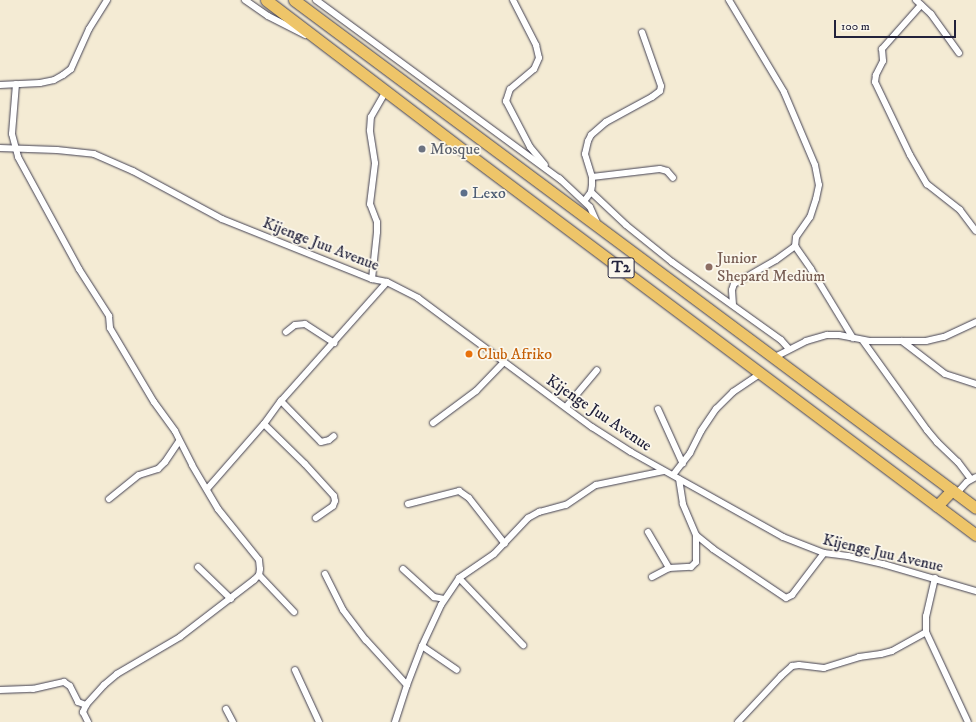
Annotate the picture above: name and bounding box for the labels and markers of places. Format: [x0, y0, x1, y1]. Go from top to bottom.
place label: Mosque [430, 139, 480, 159]
marker: Mosque [417, 144, 427, 154]
place label: Lexo [472, 183, 506, 203]
marker: Lexo [459, 188, 469, 198]
place label: Junior Shepard Medium [717, 248, 825, 286]
marker: Junior Shepard Medium [704, 262, 714, 272]
place label: Club Afriko [477, 344, 552, 364]
marker: Club Afriko [464, 349, 474, 359]

